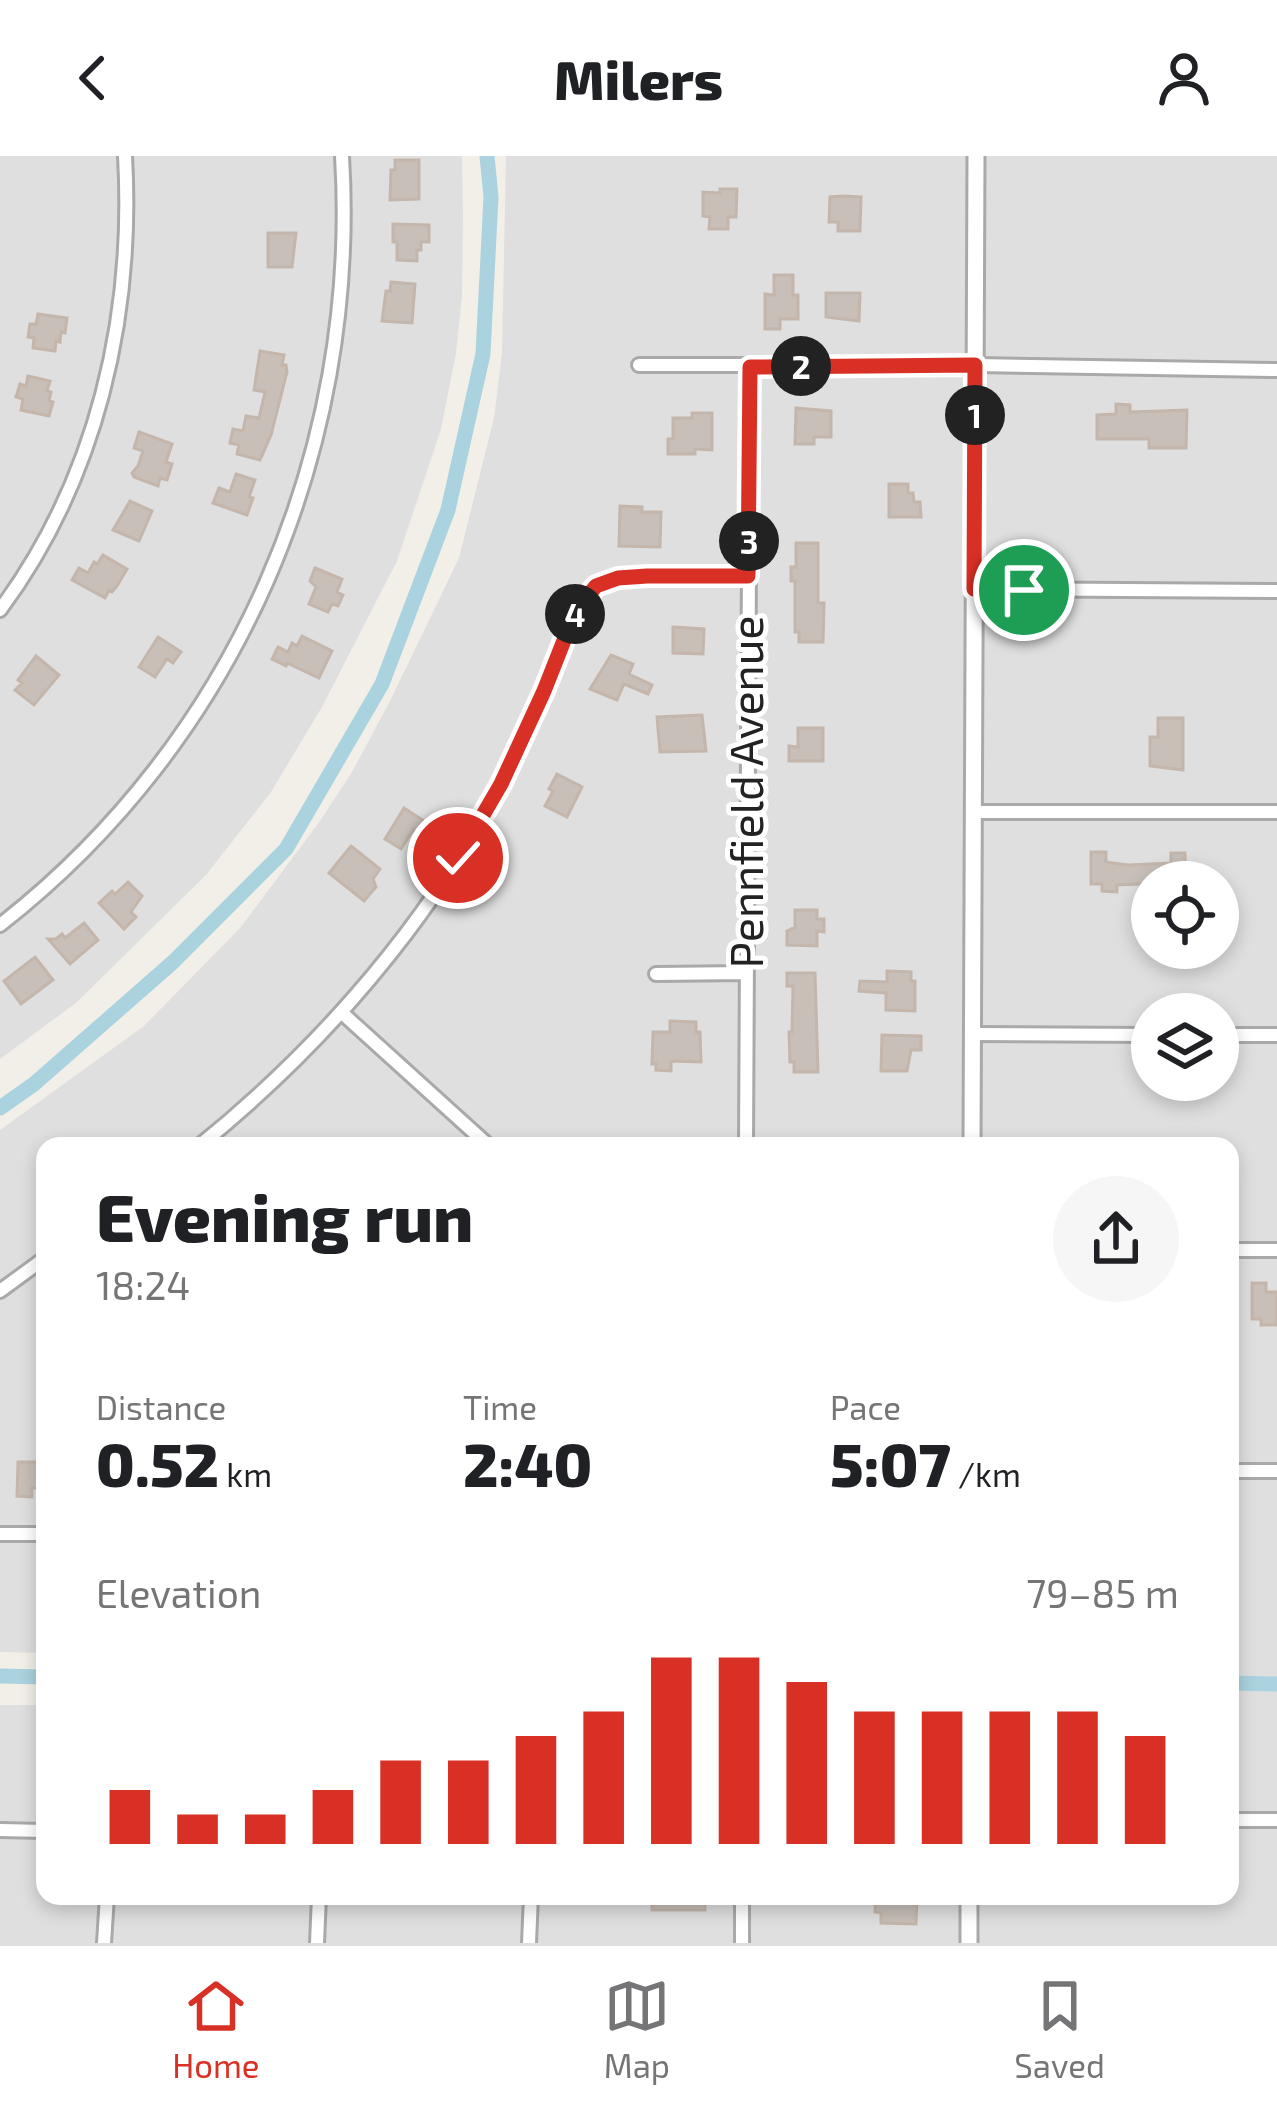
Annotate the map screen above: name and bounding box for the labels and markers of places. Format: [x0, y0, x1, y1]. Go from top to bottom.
pin: 2 [771, 336, 831, 396]
pin: 1 [945, 385, 1005, 445]
pin: 3 [719, 511, 779, 571]
pin [973, 539, 1075, 641]
pin: 4 [545, 584, 605, 644]
pin [407, 807, 509, 909]

